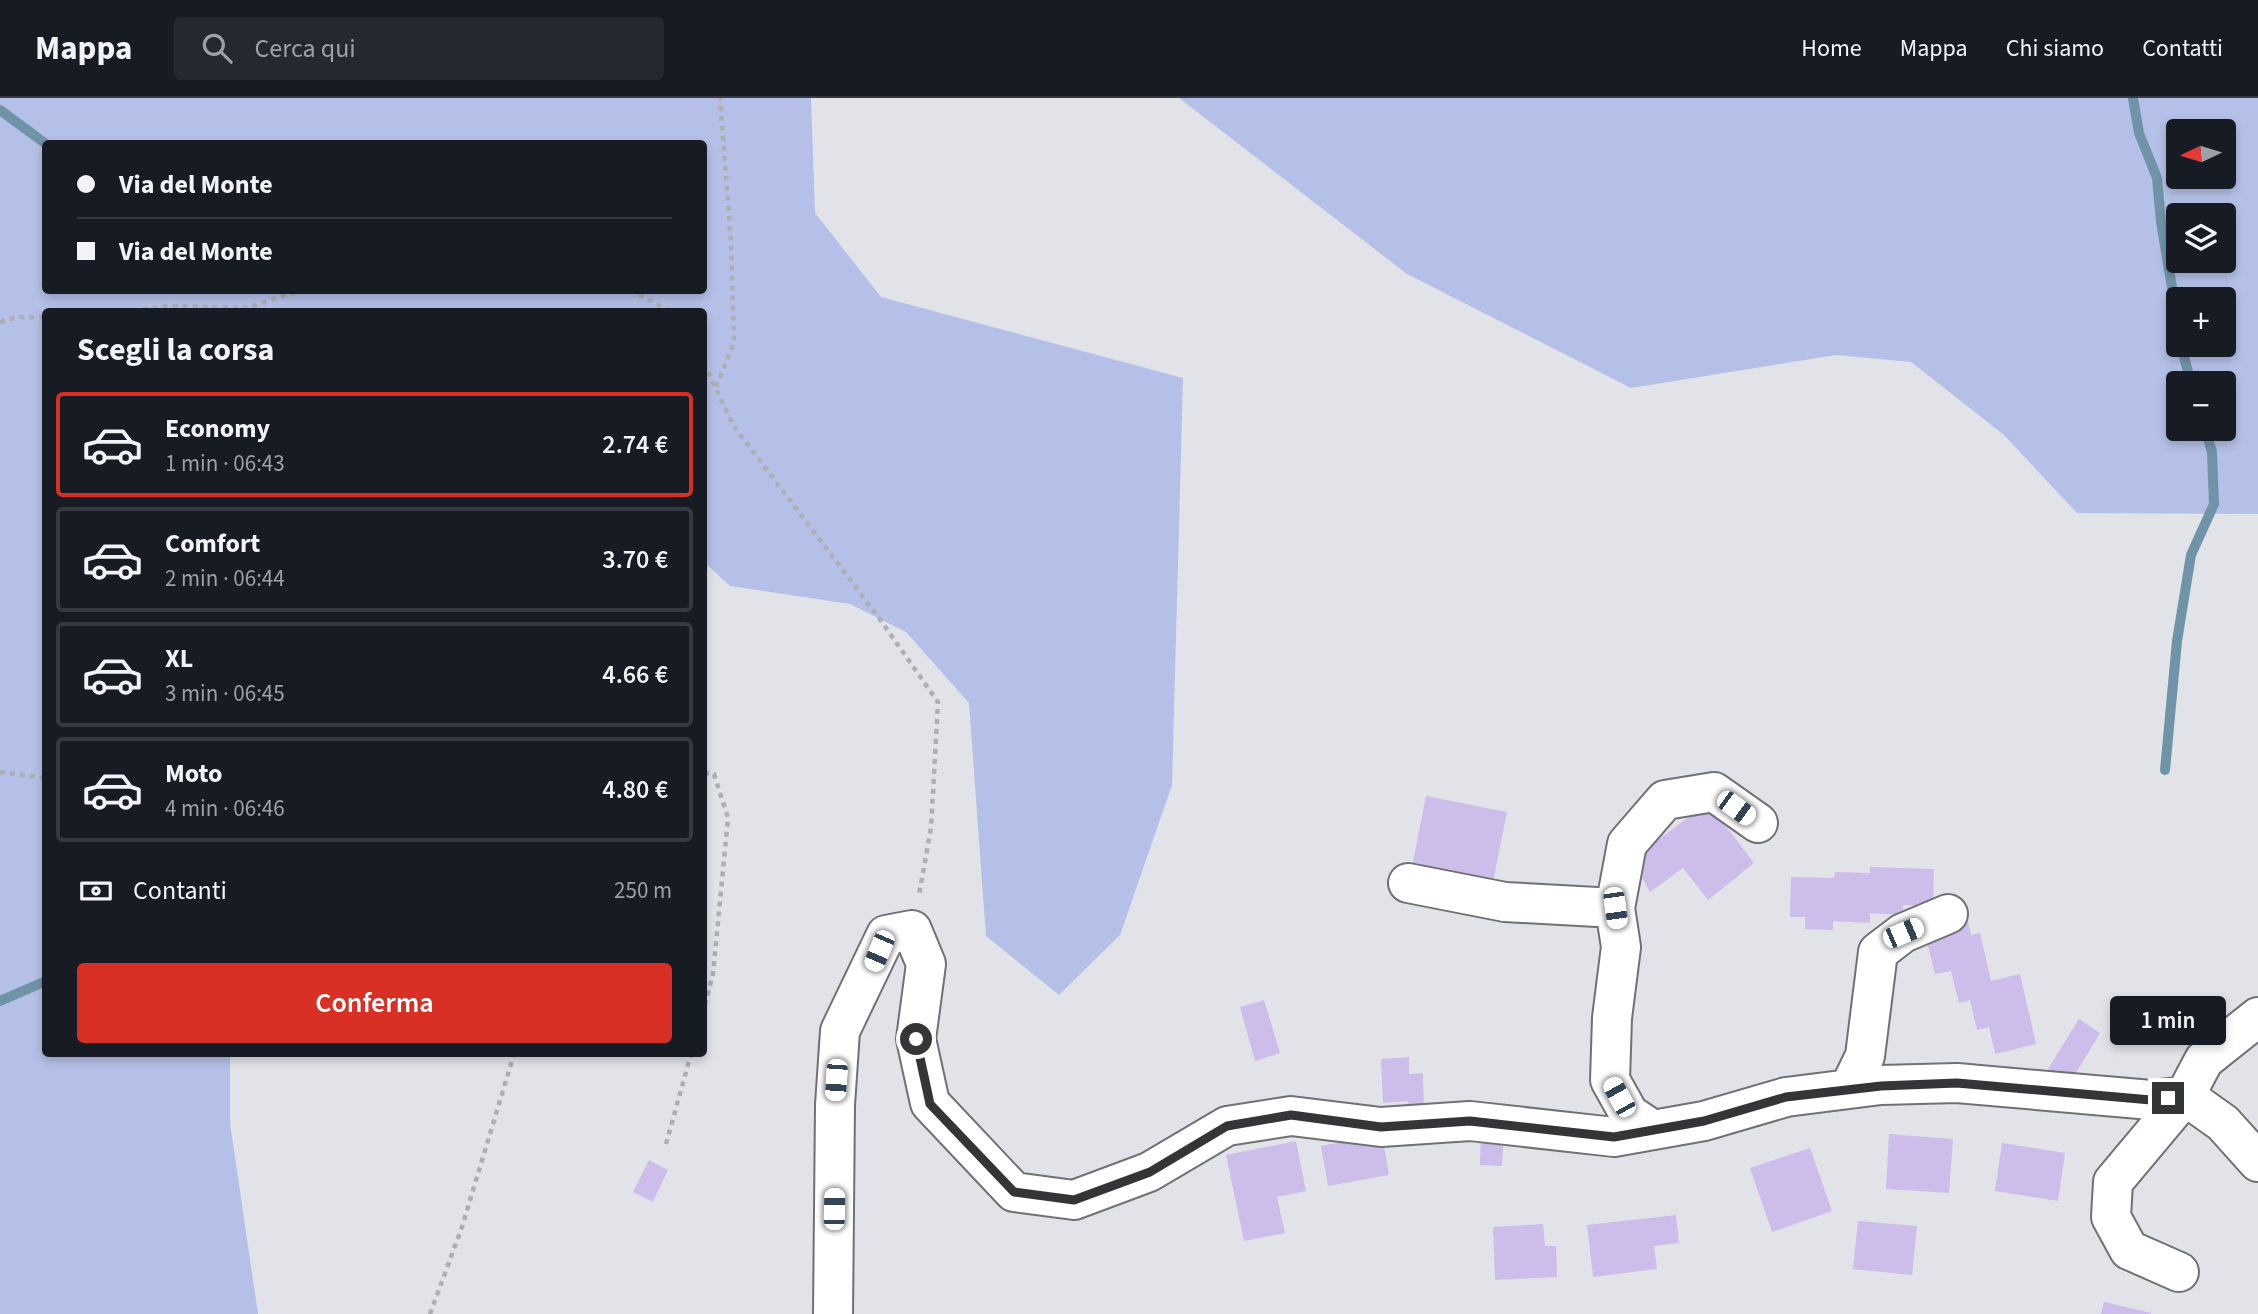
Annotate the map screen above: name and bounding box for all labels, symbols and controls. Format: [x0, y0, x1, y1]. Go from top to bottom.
search box [174, 17, 664, 80]
text: Mappa [35, 25, 132, 72]
icon: search [198, 29, 236, 67]
text: Cerca qui [254, 30, 356, 67]
text: Home [1801, 31, 1862, 66]
text: Mappa [1900, 31, 1968, 66]
text: Chi siamo [2006, 31, 2104, 66]
text: Contatti [2142, 31, 2223, 66]
north arrow [2166, 119, 2236, 189]
map controls [2166, 119, 2236, 441]
text: Via del Monte [119, 166, 273, 203]
button: layers [2166, 203, 2236, 273]
text: Via del Monte [119, 233, 273, 270]
button: + [2166, 287, 2236, 357]
text: Scegli la corsa [77, 327, 274, 373]
button: − [2166, 371, 2236, 441]
text: Economy [165, 410, 270, 447]
icon: car [81, 413, 144, 476]
text: 2.74 € [602, 426, 668, 463]
text: 1 min · 06:43 [165, 447, 285, 480]
text: Comfort [165, 525, 260, 562]
icon: car [81, 528, 144, 591]
text: 3.70 € [602, 541, 668, 578]
text: 2 min · 06:44 [165, 562, 285, 595]
text: XL [165, 640, 193, 677]
icon: car [81, 643, 144, 706]
text: 4.66 € [602, 656, 668, 693]
text: 3 min · 06:45 [165, 677, 285, 710]
text: Moto [165, 755, 222, 792]
icon: car [81, 758, 144, 821]
text: 4.80 € [602, 771, 668, 808]
car [1713, 787, 1760, 829]
text: 4 min · 06:46 [165, 792, 285, 825]
icon: cash [77, 872, 115, 910]
text: Contanti [133, 872, 227, 909]
text: 250 m [614, 874, 672, 907]
car [1602, 886, 1629, 930]
car [1880, 915, 1927, 951]
car [862, 928, 897, 974]
button: Conferma [77, 963, 672, 1043]
callout: 1 min [2110, 996, 2226, 1046]
text: 1 min [2141, 1004, 2195, 1037]
route start [900, 1023, 932, 1055]
car [825, 1058, 848, 1102]
car [1600, 1074, 1639, 1120]
route end [2152, 1082, 2184, 1114]
car [824, 1188, 845, 1230]

